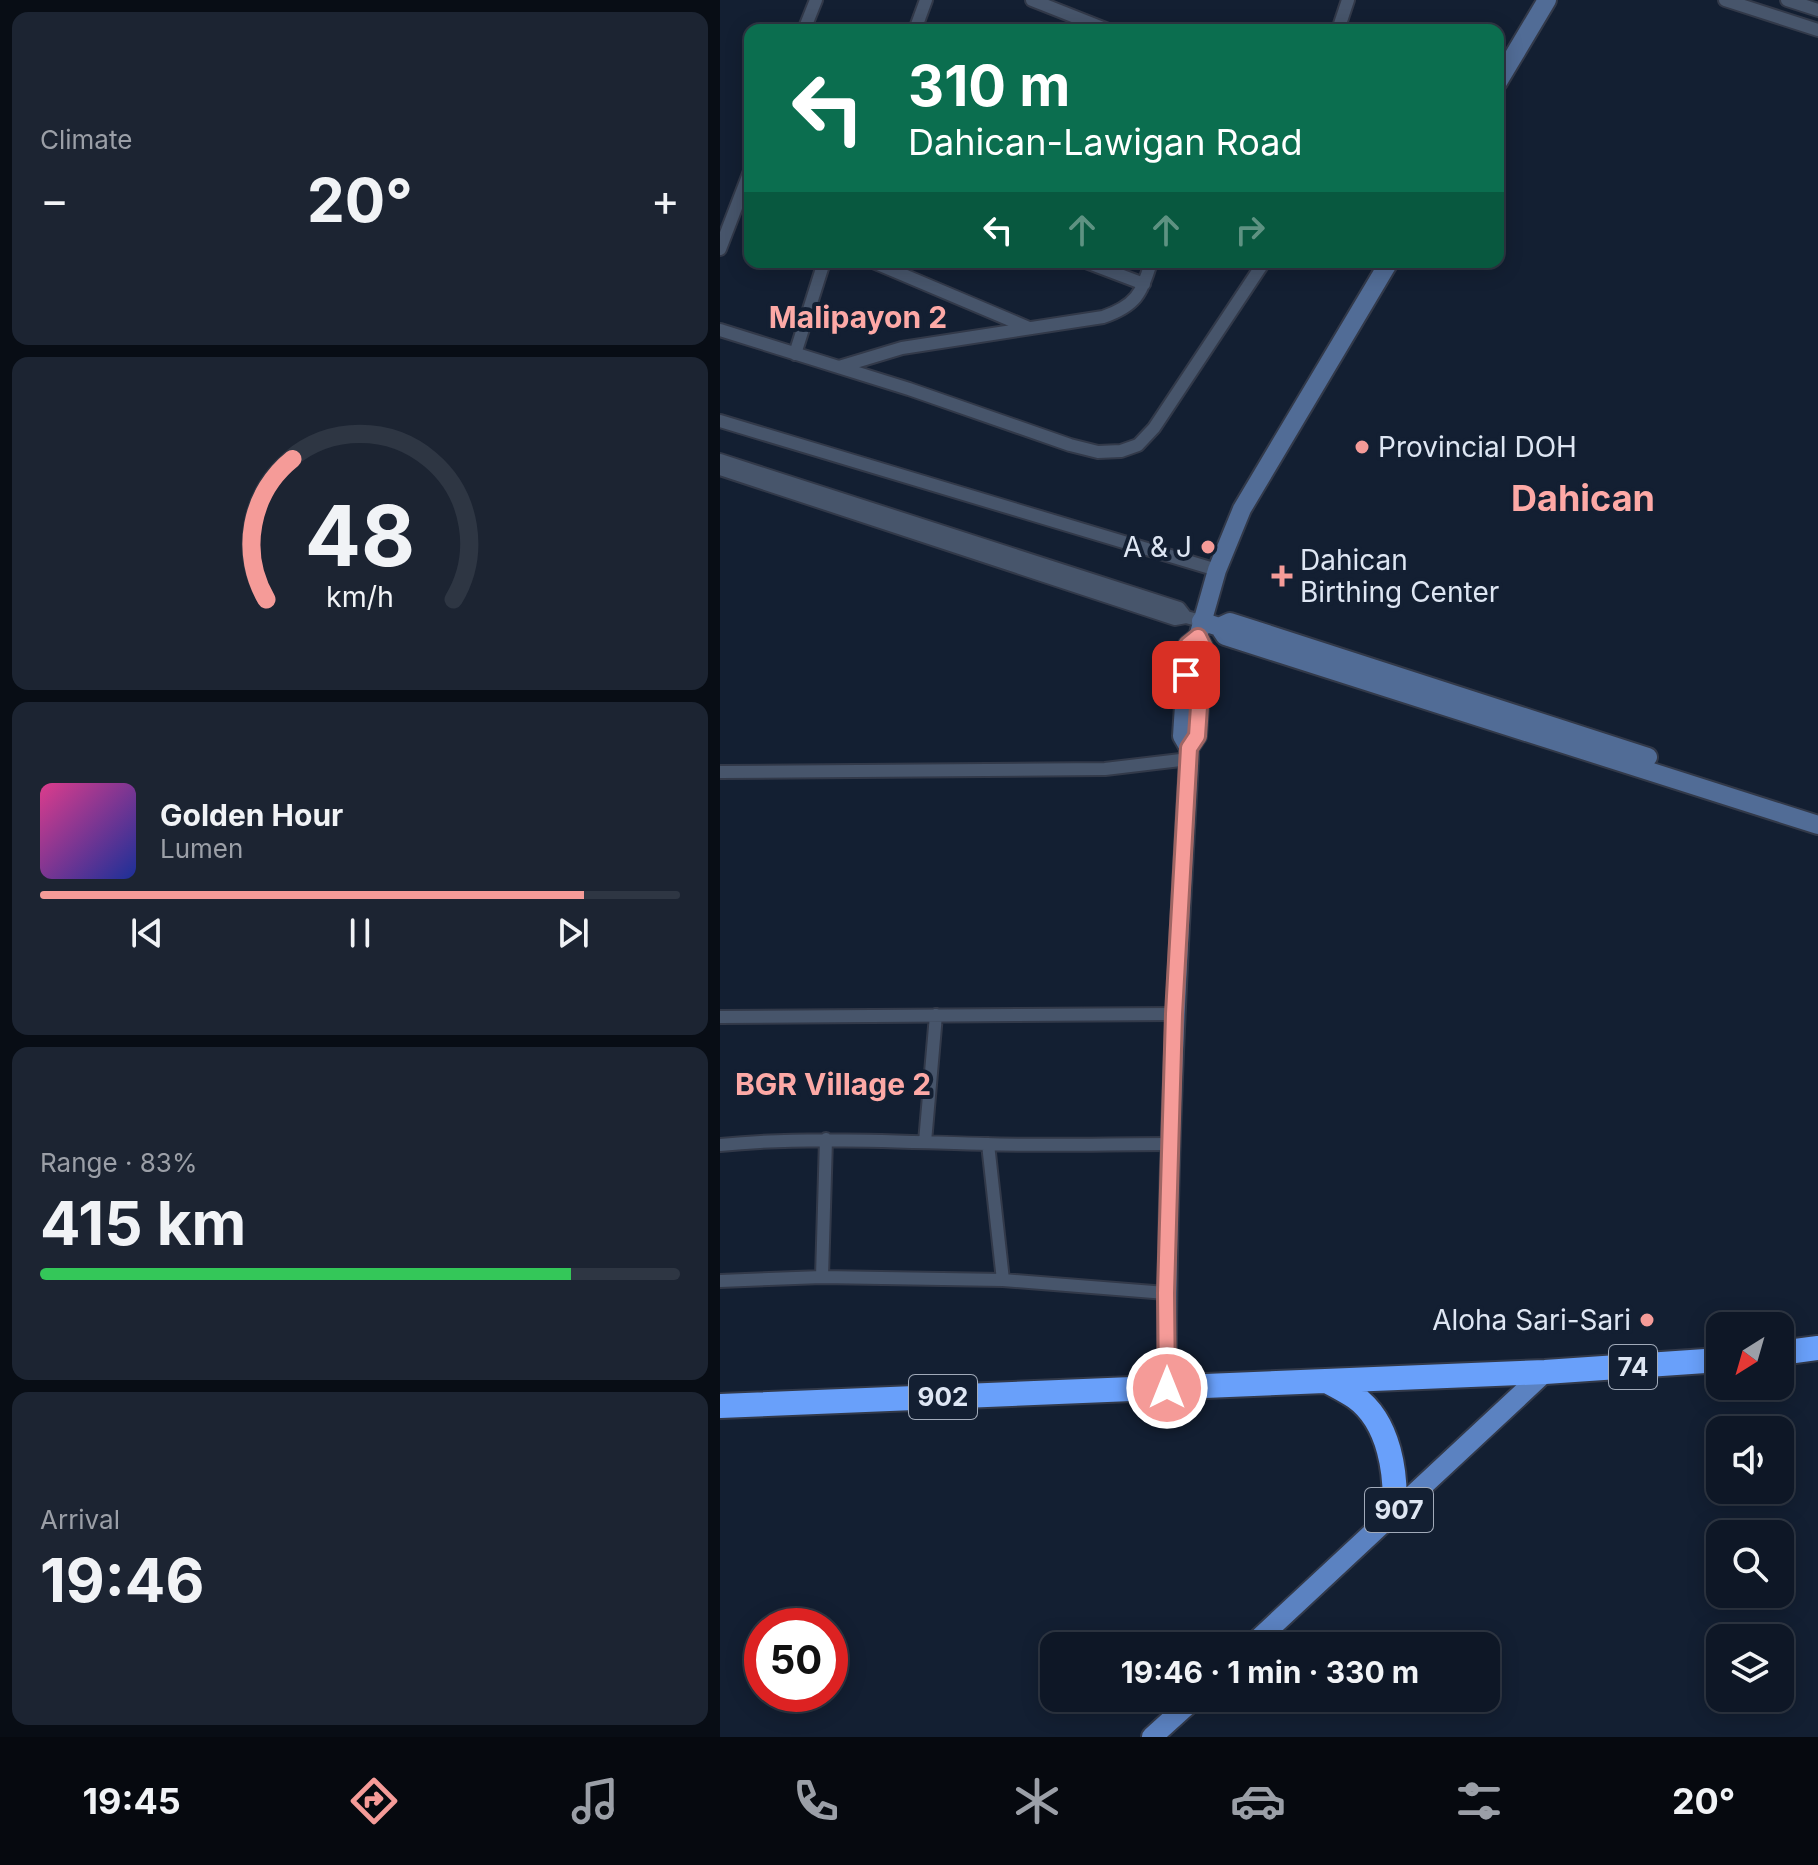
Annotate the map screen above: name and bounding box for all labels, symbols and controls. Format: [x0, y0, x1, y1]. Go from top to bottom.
text: 310 m [908, 52, 1070, 120]
icon: left [776, 56, 880, 160]
text: Dahican-Lawigan Road [908, 120, 1302, 164]
text: Climate [40, 124, 132, 155]
text: 20° [307, 164, 413, 236]
text: − [40, 173, 69, 227]
text: + [651, 173, 680, 227]
icon: left [976, 208, 1020, 252]
icon: ahead [1060, 208, 1104, 252]
icon: ahead [1144, 208, 1188, 252]
icon: right [1228, 208, 1272, 252]
district label: Malipayon 2 [769, 299, 947, 335]
place label: Provincial DOH [1378, 430, 1577, 464]
marker: Provincial DOH [1353, 438, 1371, 456]
district label: Dahican [1511, 476, 1655, 520]
text: 48 [305, 484, 415, 585]
place label: A & J [1123, 530, 1192, 564]
marker: A & J [1199, 538, 1217, 556]
place label: Dahican Birthing Center [1300, 543, 1499, 609]
marker: Dahican Birthing Center [1271, 565, 1293, 587]
text: km/h [326, 579, 394, 614]
pin [1152, 641, 1220, 709]
icon: arrive [1164, 653, 1208, 697]
text: Golden Hour [160, 797, 343, 833]
text: Lumen [160, 833, 243, 864]
icon: previous [125, 911, 169, 955]
icon: pause [338, 911, 382, 955]
icon: next [551, 911, 595, 955]
district label: BGR Village 2 [735, 1066, 931, 1102]
text: Range · 83% [40, 1147, 197, 1178]
text: 415 km [40, 1187, 246, 1259]
place label: Aloha Sari-Sari [1432, 1303, 1631, 1337]
marker: Aloha Sari-Sari [1638, 1311, 1656, 1329]
north arrow [1706, 1312, 1794, 1400]
map controls [1706, 1312, 1794, 1712]
road number: 74 [1609, 1345, 1657, 1389]
position arrow [1125, 1346, 1209, 1430]
road number: 902 [909, 1375, 977, 1419]
button: sound [1706, 1416, 1794, 1504]
road number: 907 [1365, 1488, 1433, 1532]
text: Arrival [40, 1504, 120, 1535]
button: search [1706, 1520, 1794, 1608]
text: 19:46 [40, 1544, 204, 1616]
speed limit sign: 50 [744, 1608, 848, 1712]
button: layers [1706, 1624, 1794, 1712]
text: 19:46 · 1 min · 330 m [1121, 1654, 1419, 1690]
icon: directions [346, 1773, 402, 1829]
icon: music [567, 1773, 623, 1829]
icon: phone [788, 1773, 844, 1829]
icon: climate [1009, 1773, 1065, 1829]
icon: car [1230, 1773, 1286, 1829]
icon: filters [1451, 1773, 1507, 1829]
text: 19:45 [83, 1779, 181, 1823]
text: 20° [1672, 1779, 1735, 1823]

